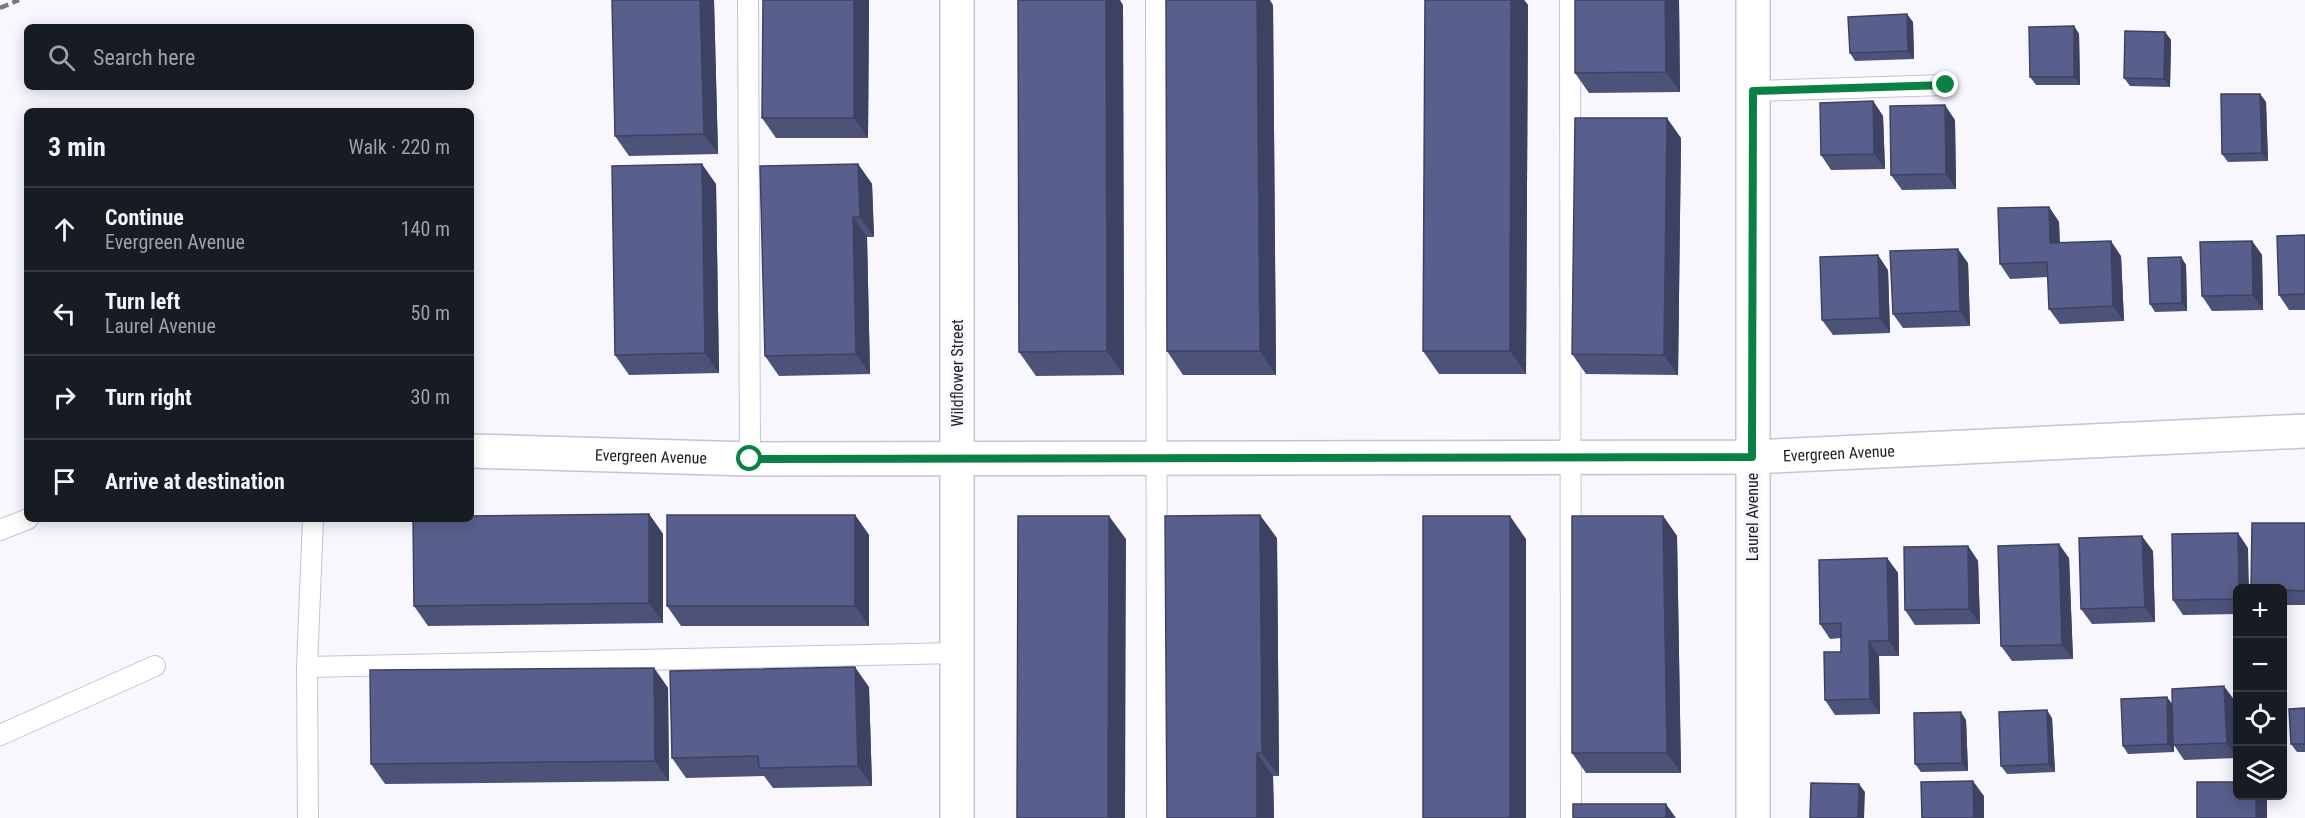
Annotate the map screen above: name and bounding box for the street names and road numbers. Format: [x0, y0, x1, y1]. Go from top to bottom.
street label: Wildflower Street [948, 319, 967, 427]
street label: Evergreen Avenue [1782, 441, 1895, 466]
street label: Evergreen Avenue [595, 446, 707, 468]
street label: Laurel Avenue [1743, 473, 1762, 561]

